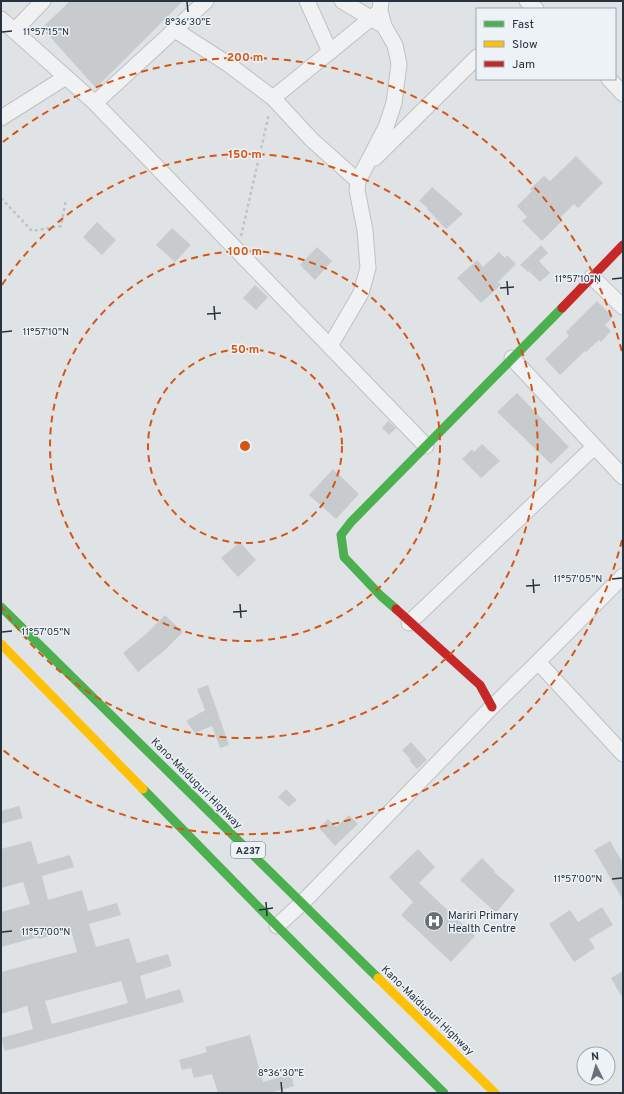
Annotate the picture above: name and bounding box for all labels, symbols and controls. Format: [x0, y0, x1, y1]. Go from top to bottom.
legend [476, 8, 616, 80]
text: 8°36'30"E [165, 16, 211, 29]
text: Fast [512, 17, 534, 33]
text: 11°57'15"N [23, 26, 69, 39]
text: Slow [512, 37, 538, 53]
text: 200 m [227, 50, 263, 66]
text: Jam [512, 57, 535, 73]
text: 150 m [228, 147, 262, 163]
text: 100 m [228, 244, 262, 260]
text: 11°57'10"N [555, 273, 601, 286]
text: 11°57'10"N [23, 326, 69, 339]
text: 50 m [231, 342, 259, 358]
centre of rings [238, 439, 252, 453]
text: 11°57'05"N [554, 573, 602, 586]
text: 11°57'05"N [22, 626, 70, 639]
street label: Kano-Maiduguri Highway [148, 735, 245, 832]
road number: A237 [231, 842, 265, 858]
text: 11°57'00"N [554, 873, 602, 886]
place label: Mariri Primary Health Centre [448, 909, 519, 936]
hospital icon: Mariri Primary Health Centre [423, 910, 445, 932]
text: 11°57'00"N [22, 926, 70, 939]
street label: Kano-Maiduguri Highway [378, 963, 477, 1059]
north arrow [576, 1046, 616, 1086]
text: N [591, 1050, 600, 1064]
text: 8°36'30"E [258, 1067, 304, 1080]

